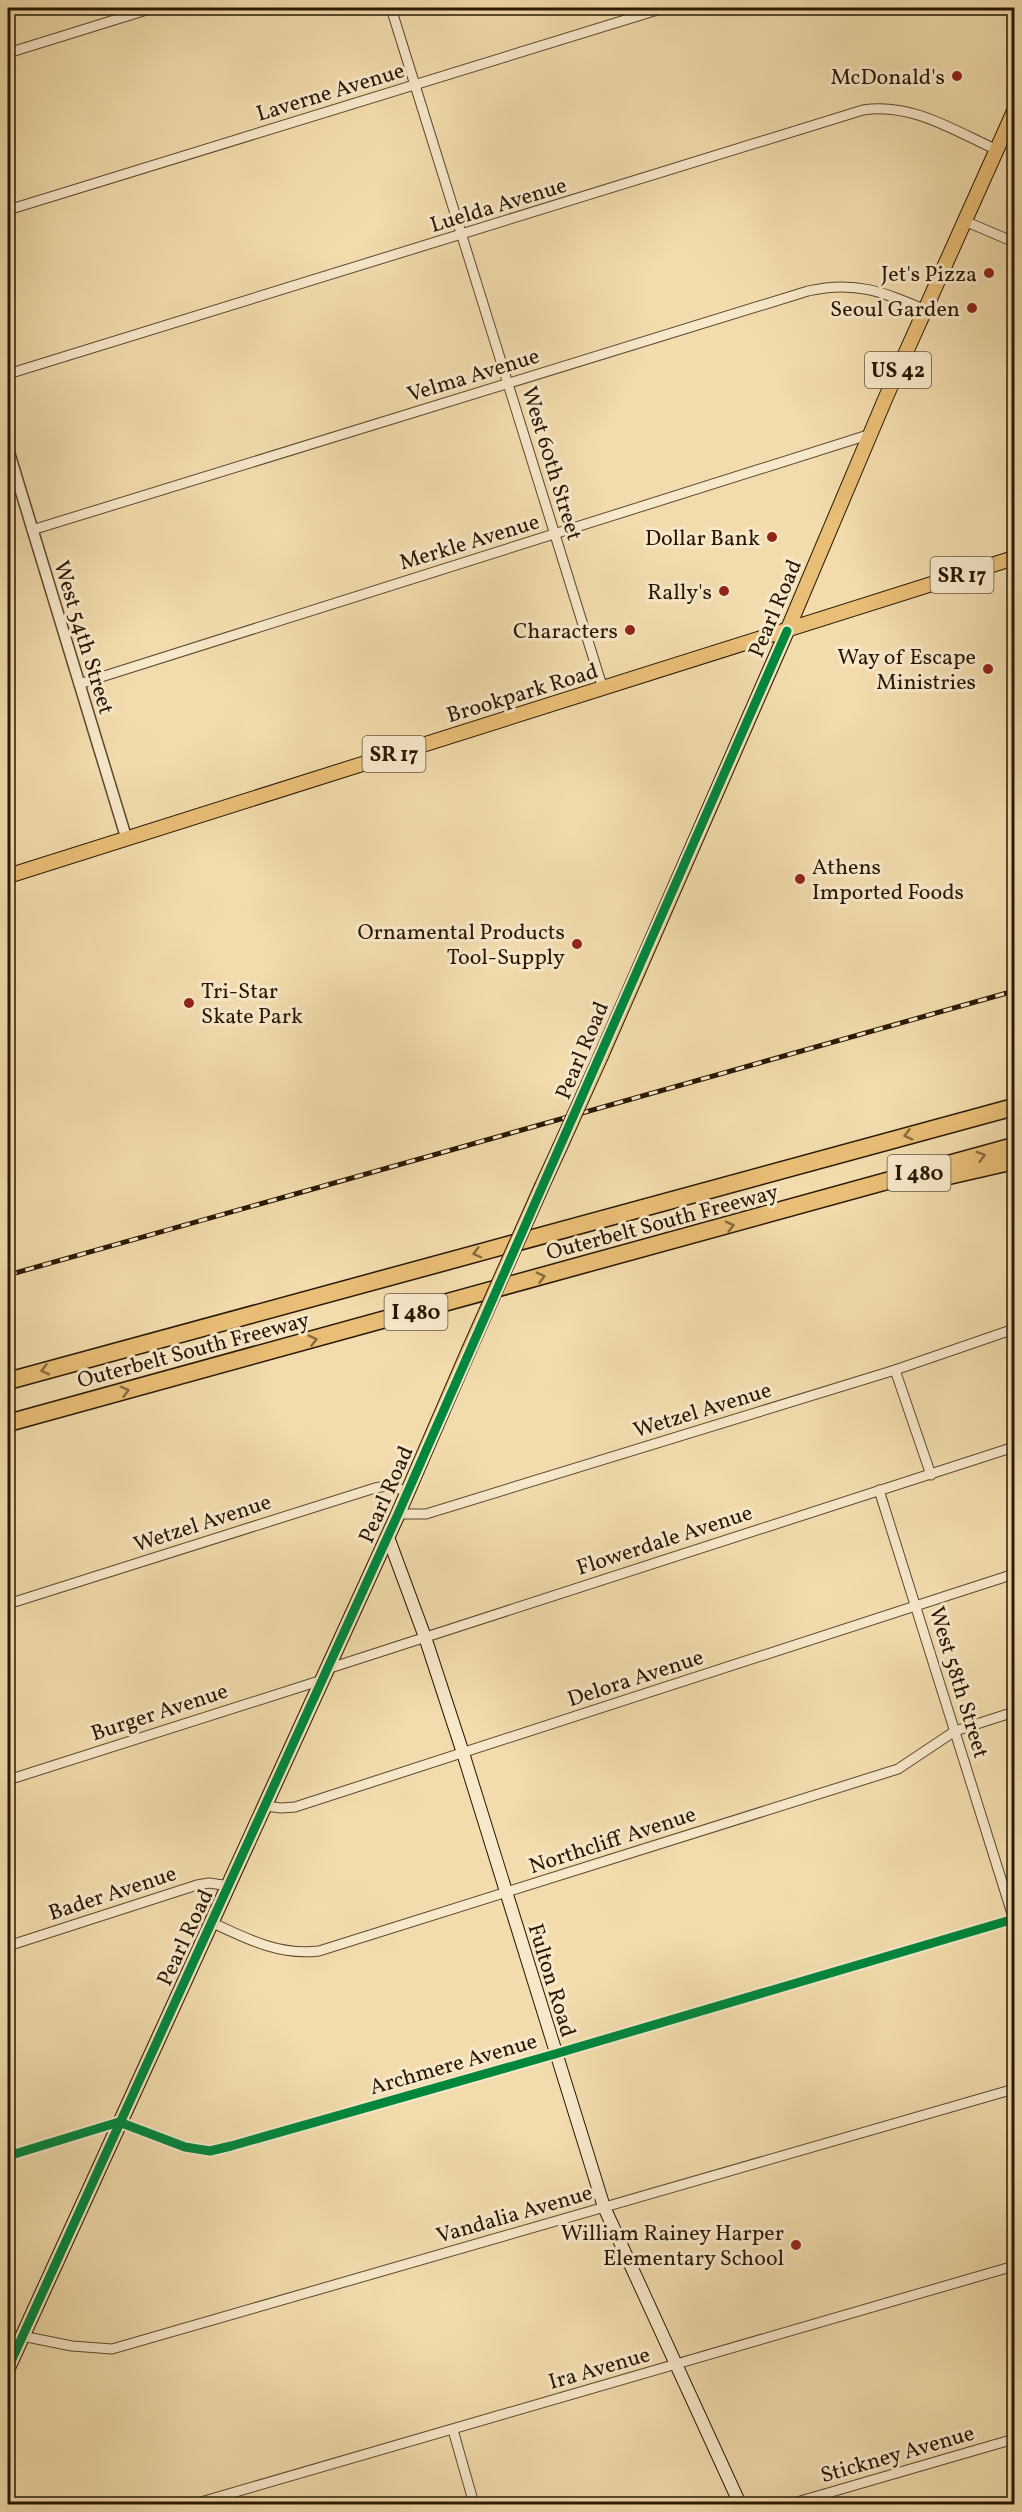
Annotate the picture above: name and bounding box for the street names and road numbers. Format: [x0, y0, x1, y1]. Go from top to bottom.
street label: Laverne Avenue [253, 56, 409, 131]
street label: Luelda Avenue [427, 171, 571, 242]
street label: Velma Avenue [404, 342, 544, 411]
road number: US 42 [865, 352, 931, 388]
street label: West 60th Street [512, 383, 589, 545]
street label: Merkle Avenue [396, 507, 544, 579]
street label: Pearl Road [742, 555, 811, 663]
street label: West 54th Street [45, 557, 121, 718]
road number: SR 17 [930, 557, 994, 593]
street label: Brookpark Road [443, 657, 602, 732]
road number: SR 17 [362, 736, 426, 772]
street label: Pearl Road [549, 997, 618, 1105]
road number: I 480 [888, 1155, 950, 1191]
street label: Outerbelt South Freeway [543, 1177, 782, 1269]
road number: I 480 [384, 1294, 448, 1330]
street label: Outerbelt South Freeway [74, 1305, 313, 1397]
street label: Wetzel Avenue [630, 1376, 776, 1447]
street label: Pearl Road [352, 1441, 423, 1549]
street label: Wetzel Avenue [130, 1488, 275, 1561]
street label: Flowerdale Avenue [573, 1498, 757, 1584]
street label: West 58th Street [920, 1603, 995, 1763]
street label: Delora Avenue [564, 1643, 708, 1716]
street label: Burger Avenue [87, 1677, 232, 1750]
street label: Northcliff Avenue [525, 1800, 700, 1883]
street label: Bader Avenue [45, 1859, 181, 1930]
street label: Pearl Road [150, 1885, 222, 1992]
street label: Fulton Road [519, 1920, 583, 2041]
street label: Archmere Avenue [366, 2027, 541, 2104]
street label: Vandalia Avenue [433, 2178, 596, 2253]
street label: Ira Avenue [545, 2340, 654, 2399]
street label: Stickney Avenue [817, 2419, 978, 2492]

